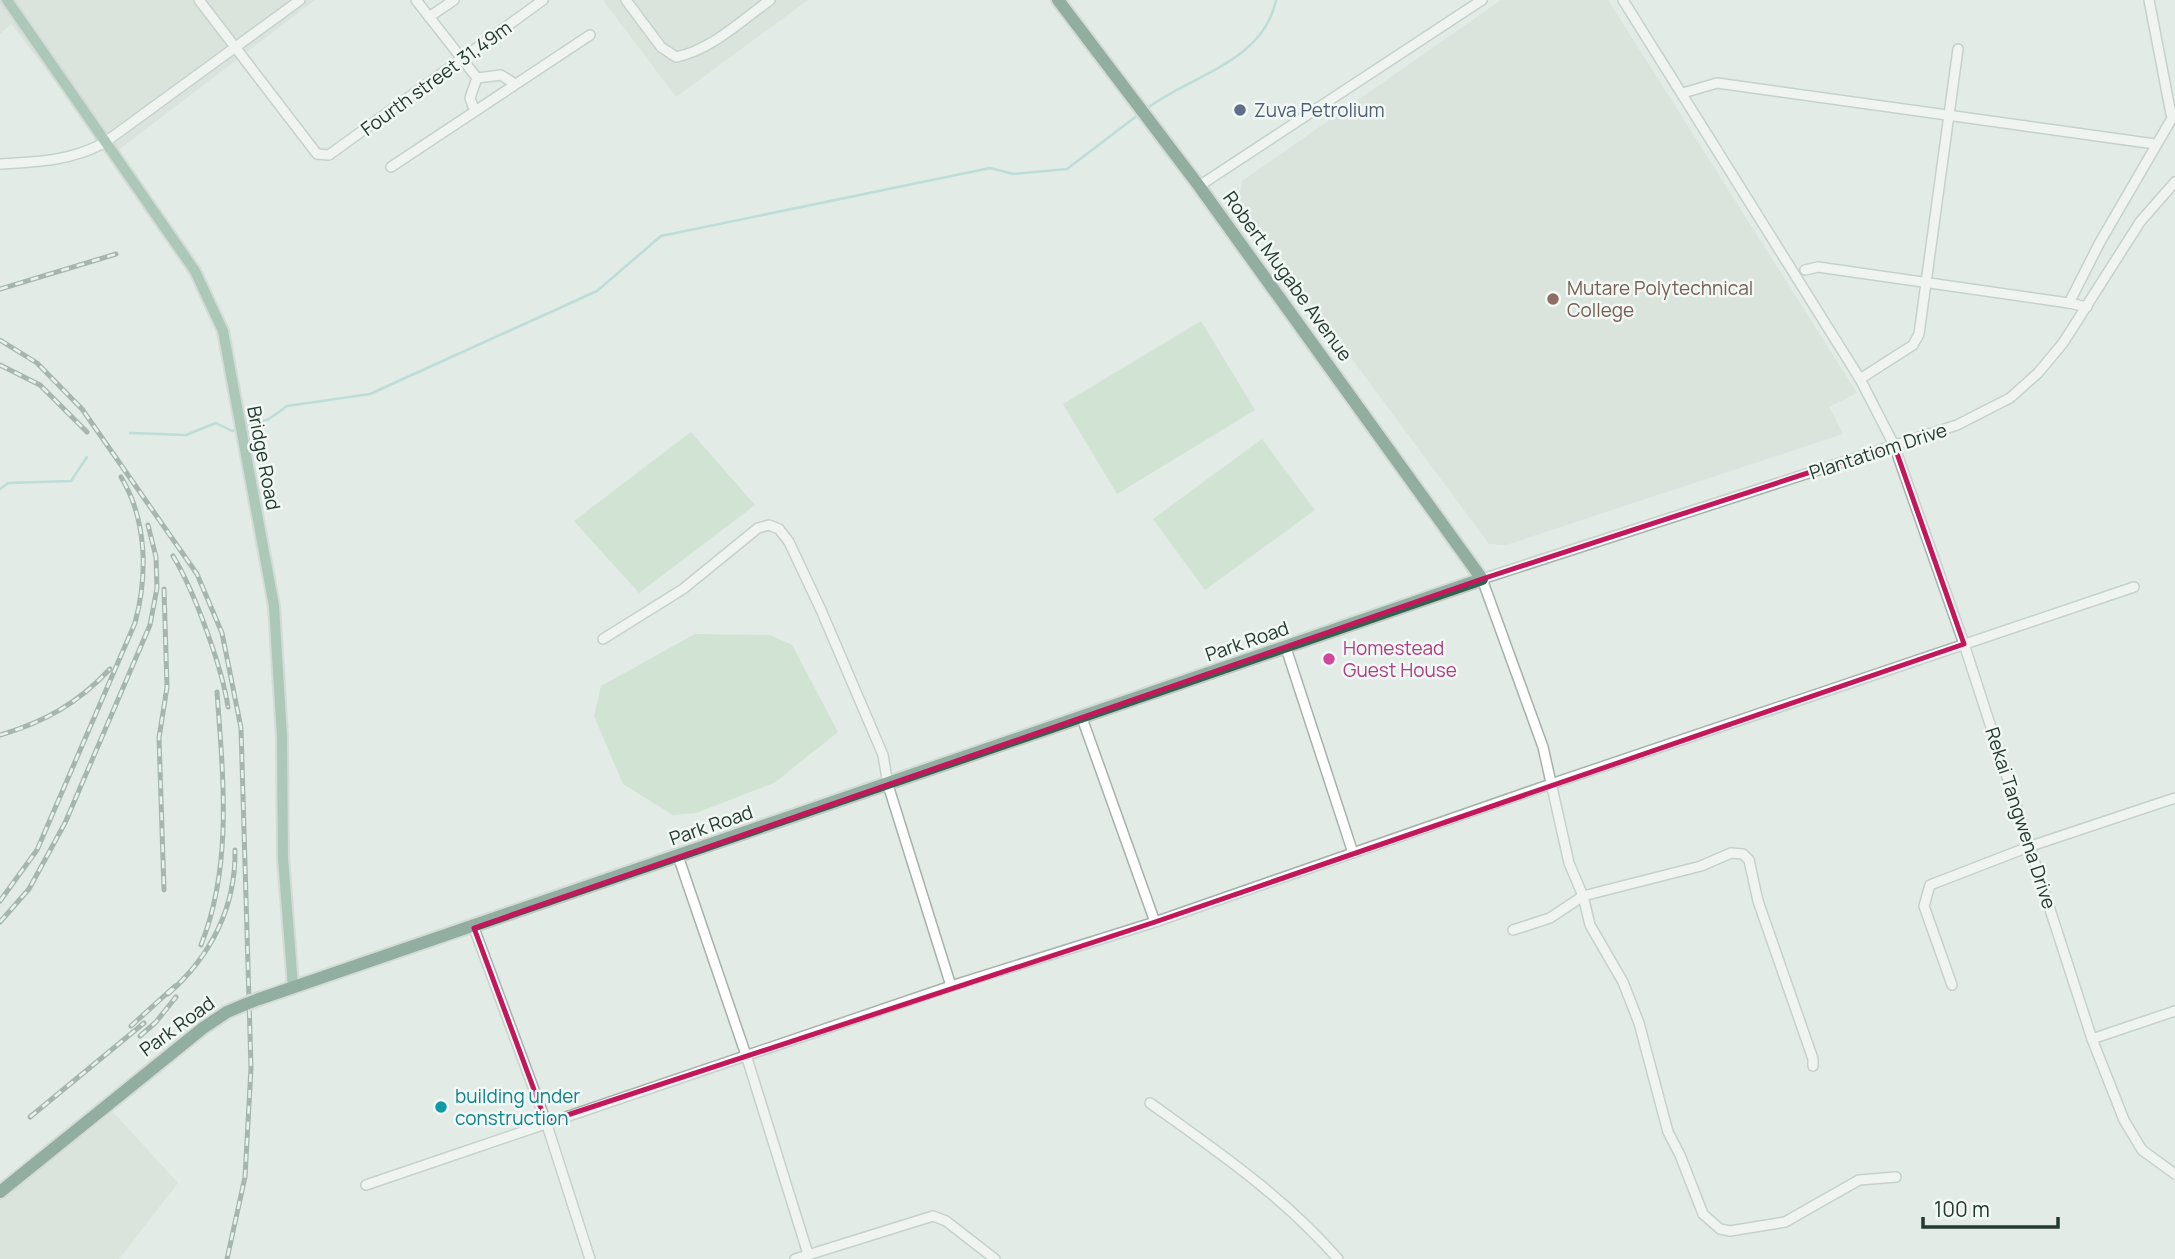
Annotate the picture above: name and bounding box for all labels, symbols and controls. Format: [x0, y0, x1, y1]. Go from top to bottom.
street label: Fourth street 31,49m [355, 14, 517, 142]
place label: Zuva Petrolium [1254, 97, 1385, 123]
marker: Zuva Petrolium [1232, 102, 1248, 118]
street label: Robert Mugabe Avenue [1218, 186, 1358, 366]
place label: Mutare Polytechnical College [1567, 275, 1753, 323]
marker: Mutare Polytechnical College [1545, 291, 1561, 307]
street label: Bridge Road [241, 404, 287, 512]
street label: Plantatiom Drive [1806, 416, 1950, 486]
street label: Park Road [1202, 615, 1292, 667]
place label: Homestead Guest House [1343, 635, 1457, 683]
marker: Homestead Guest House [1321, 651, 1337, 667]
street label: Rekai Tangwena Drive [1979, 724, 2063, 912]
street label: Park Road [666, 799, 756, 851]
street label: Park Road [134, 990, 220, 1062]
place label: building under construction [455, 1083, 580, 1131]
marker: building under construction [433, 1099, 449, 1115]
scale bar [1923, 1186, 2058, 1230]
text: 100 m [1934, 1195, 1990, 1223]

